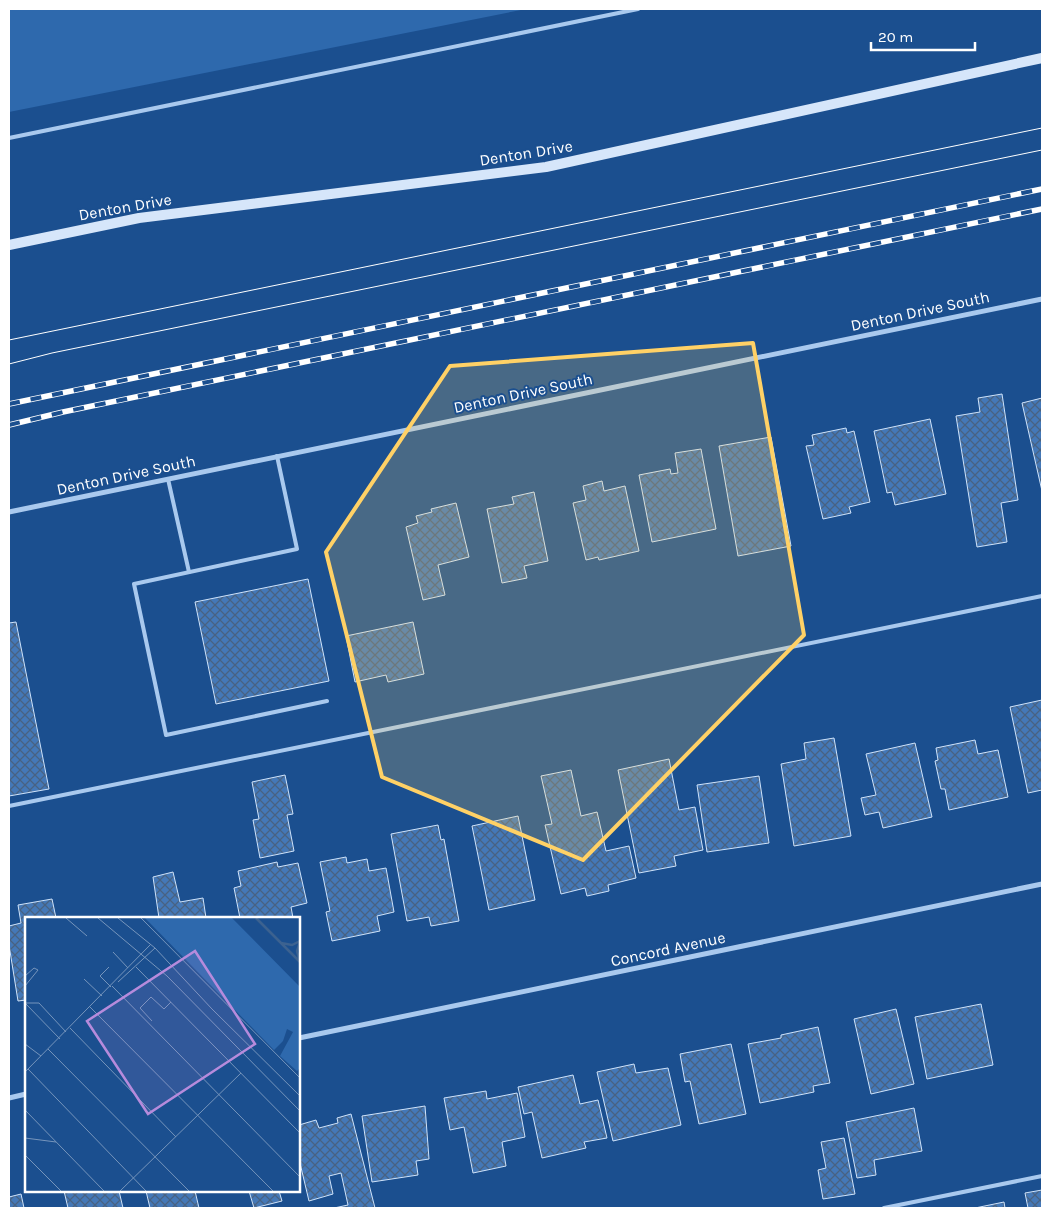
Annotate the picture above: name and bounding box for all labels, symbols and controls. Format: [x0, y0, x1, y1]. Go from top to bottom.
scale bar [871, 20, 975, 52]
text: 20 m [878, 28, 913, 46]
street label: Denton Drive [478, 136, 574, 170]
street label: Denton Drive [77, 189, 173, 225]
street label: Denton Drive South [849, 287, 991, 335]
street label: Denton Drive South [452, 369, 594, 417]
street label: Denton Drive South [55, 451, 197, 499]
inset map [25, 917, 300, 1192]
street label: Concord Avenue [609, 928, 727, 970]

